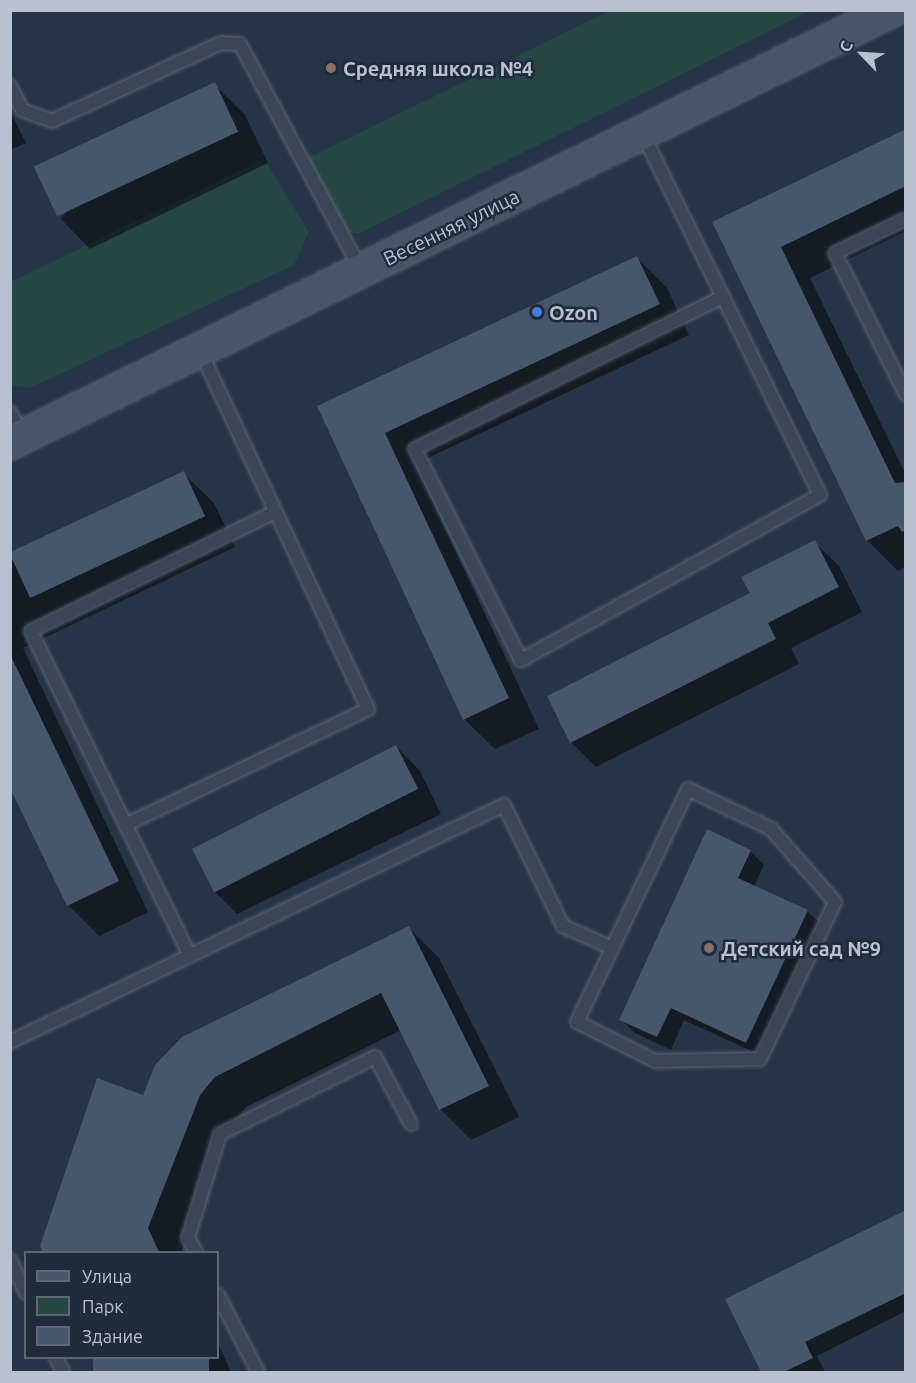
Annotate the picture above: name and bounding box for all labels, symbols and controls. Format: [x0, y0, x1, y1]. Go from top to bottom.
north arrow [832, 24, 892, 84]
text: С [835, 38, 856, 55]
place label: Средняя школа №4 [343, 56, 533, 80]
marker: Средняя школа №4 [324, 61, 338, 75]
street label: Весенняя улица [379, 184, 523, 270]
place label: Ozon [549, 300, 598, 324]
marker: Ozon [530, 305, 544, 319]
place label: Детский сад №9 [721, 936, 881, 960]
marker: Детский сад №9 [702, 941, 716, 955]
legend [24, 1251, 219, 1359]
text: Улица [82, 1266, 132, 1286]
text: Парк [82, 1296, 123, 1316]
text: Здание [82, 1326, 143, 1346]

